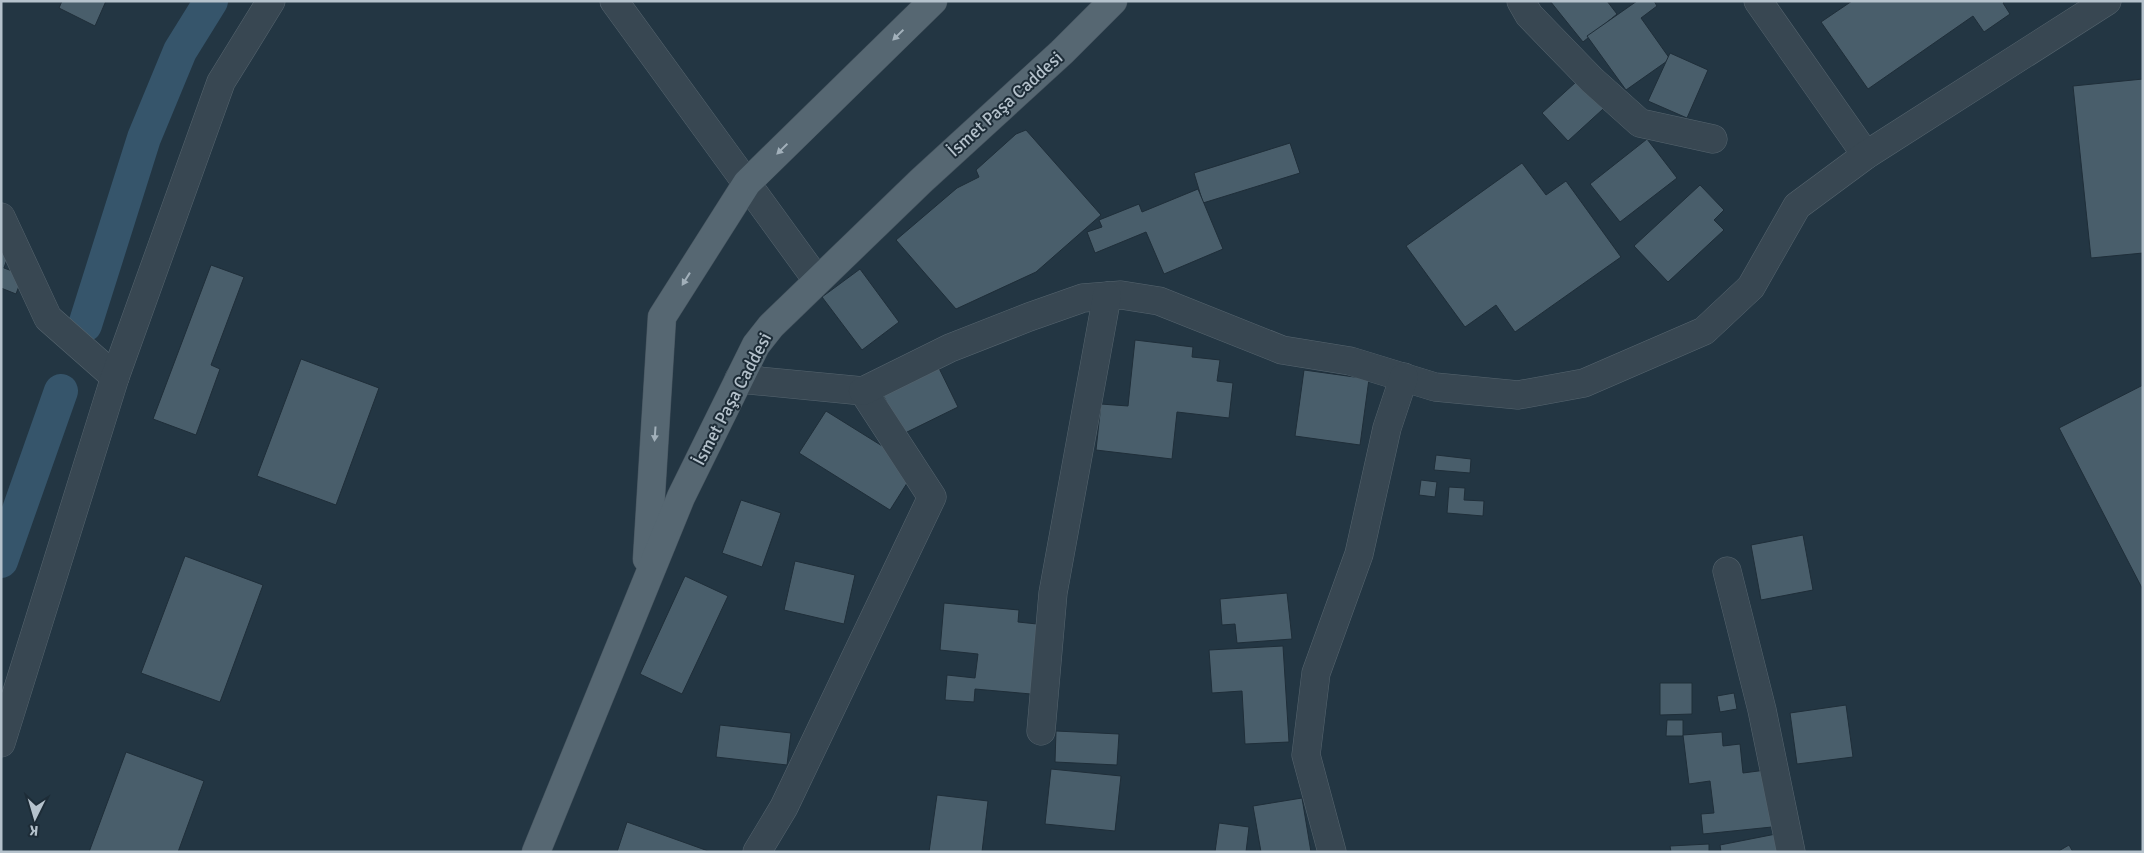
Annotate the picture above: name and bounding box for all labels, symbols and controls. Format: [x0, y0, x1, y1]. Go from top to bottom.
one-way arrow [893, 29, 905, 41]
street label: İsmet Paşa Caddesi [943, 47, 1067, 161]
one-way arrow [776, 143, 788, 155]
one-way arrow [682, 272, 691, 286]
street label: İsmet Paşa Caddesi [688, 329, 776, 469]
one-way arrow [650, 427, 658, 443]
north arrow [10, 793, 60, 843]
text: K [29, 822, 39, 839]

